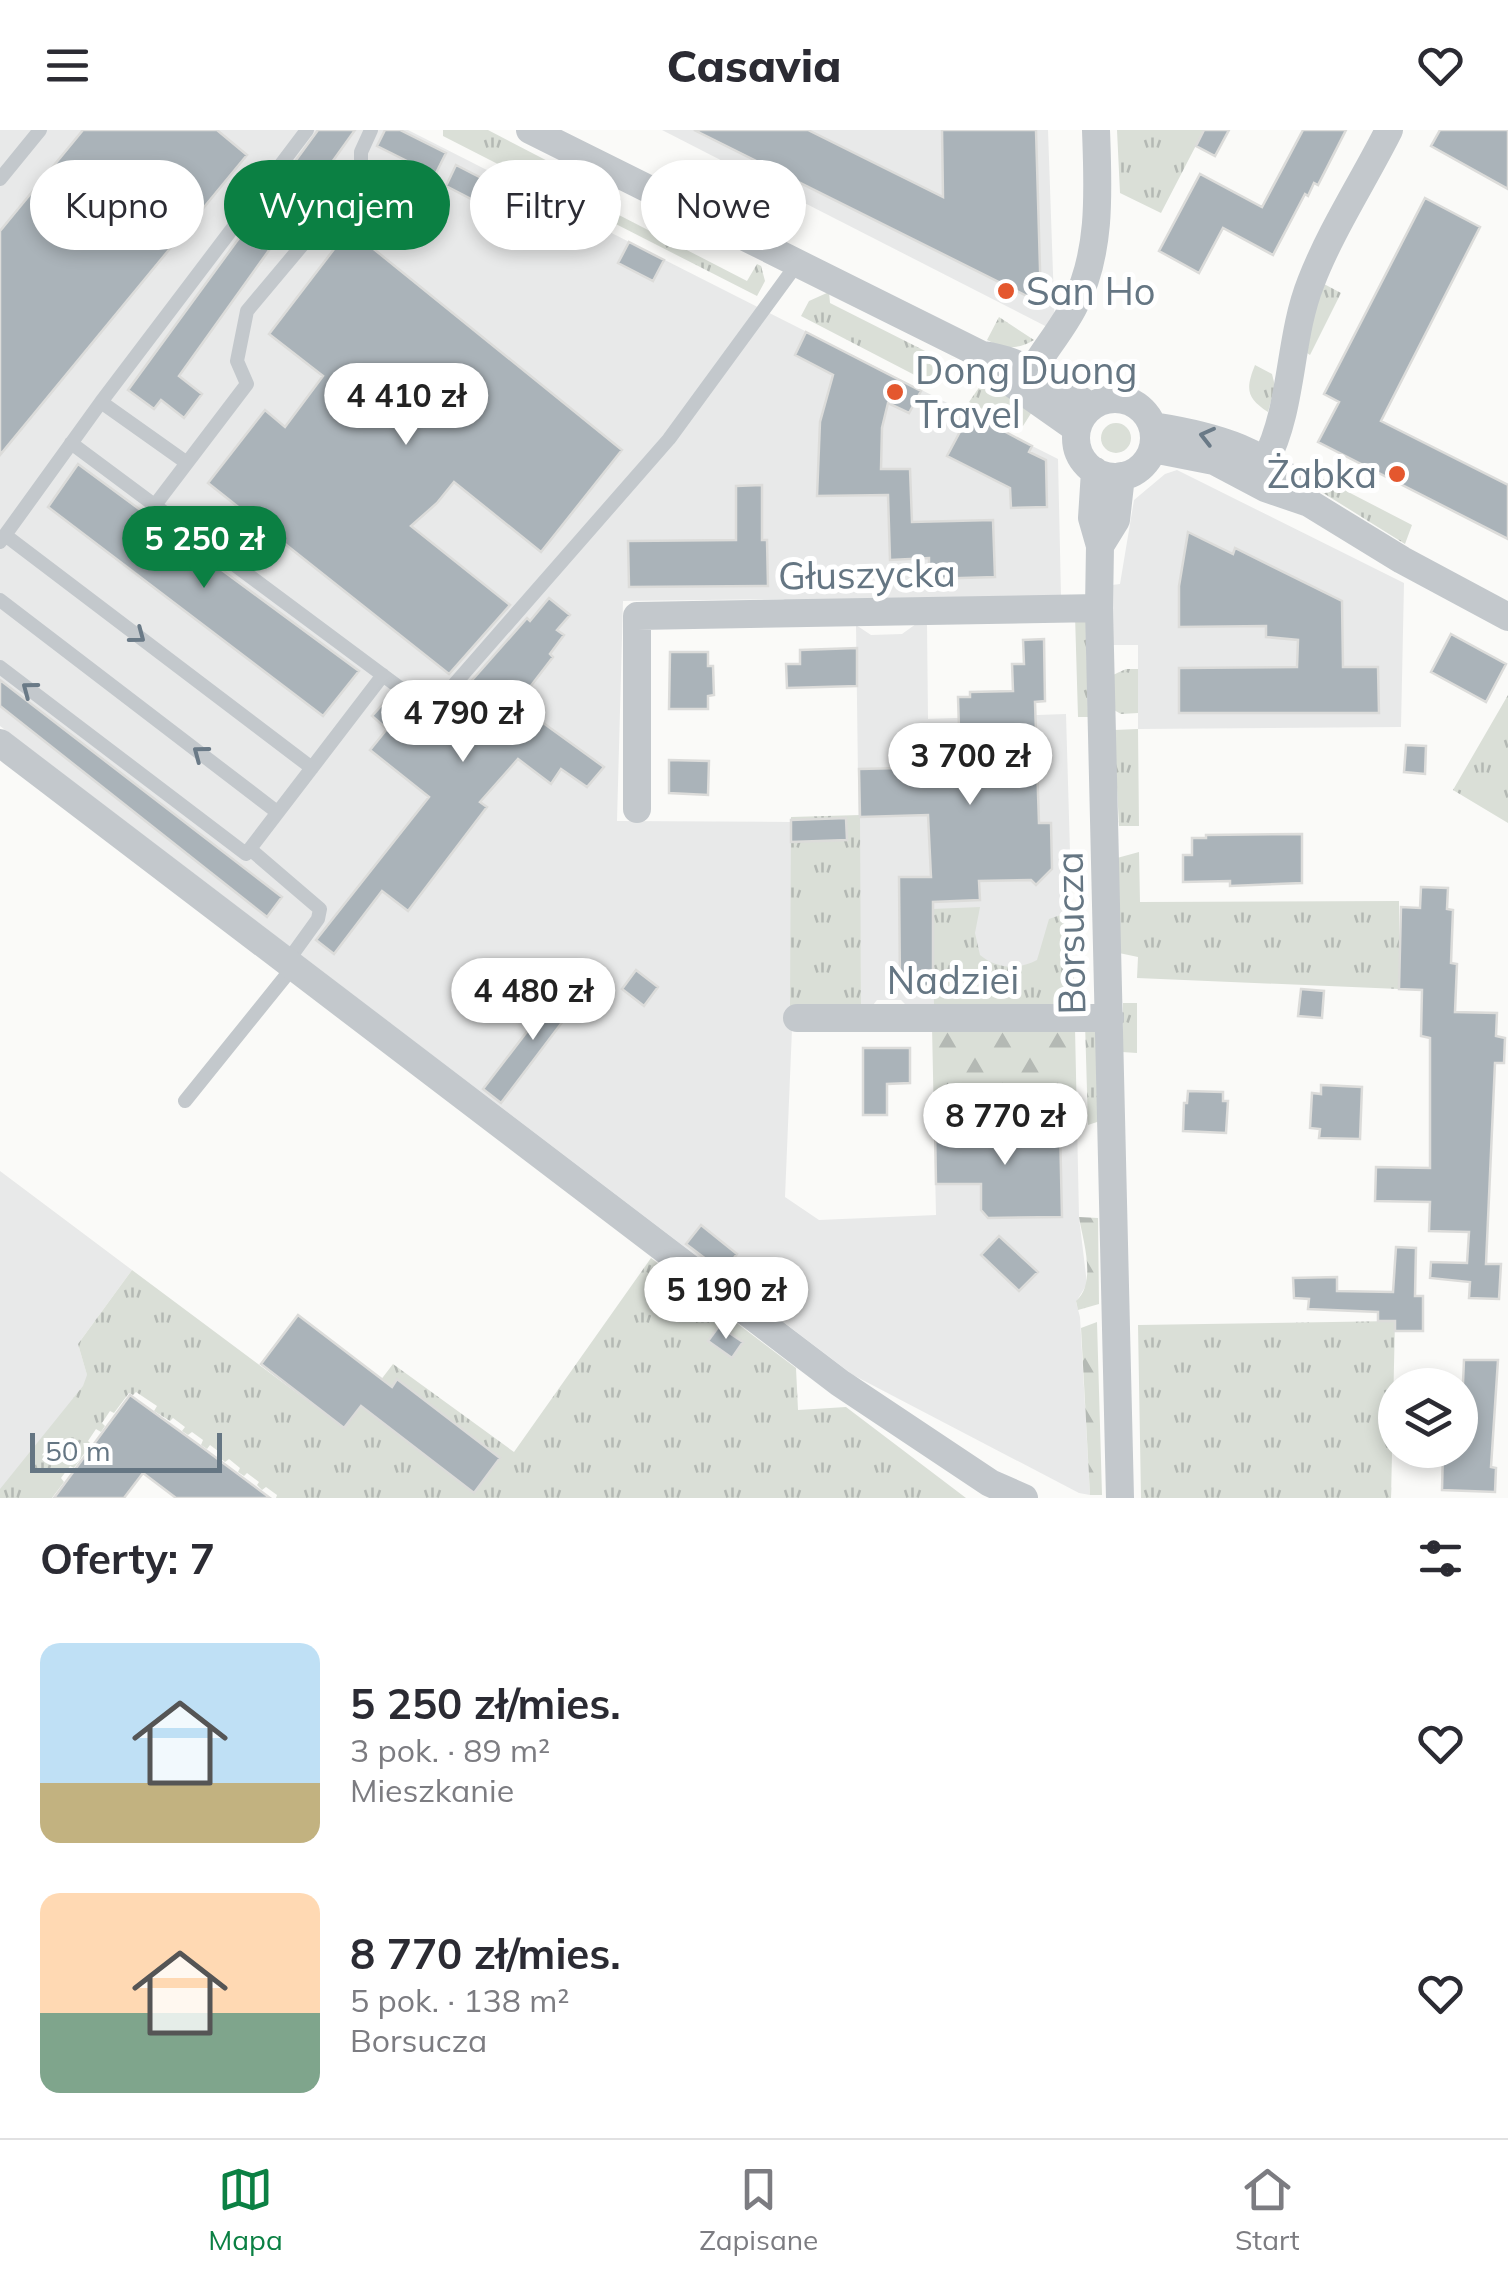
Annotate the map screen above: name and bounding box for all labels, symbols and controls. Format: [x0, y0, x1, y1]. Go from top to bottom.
text: Casavia [667, 37, 841, 93]
icon: menu [40, 38, 95, 93]
icon: heart [1413, 38, 1468, 93]
chip: Kupno [30, 160, 204, 250]
chip: Wynajem [224, 160, 450, 250]
chip: Filtry [470, 160, 621, 250]
chip: Nowe [641, 160, 806, 250]
place label: San Ho [1026, 267, 1155, 315]
marker: San Ho [995, 280, 1017, 302]
place label: Dong Duong Travel [915, 346, 1137, 438]
pin: 4 410 zł [303, 363, 509, 448]
text: 4 410 zł [346, 375, 466, 415]
marker: Dong Duong Travel [884, 381, 906, 403]
one-way arrow [1199, 427, 1216, 448]
place label: Żabka [1267, 450, 1377, 498]
marker: Żabka [1386, 463, 1408, 485]
pin: 5 250 zł [101, 506, 307, 591]
text: 5 250 zł [144, 518, 264, 558]
street label: Głuszycka [778, 548, 956, 600]
one-way arrow [127, 625, 145, 642]
pin: 4 790 zł [360, 680, 566, 765]
one-way arrow [22, 684, 40, 701]
text: 4 790 zł [403, 692, 523, 732]
pin: 3 700 zł [867, 723, 1073, 808]
text: 3 700 zł [910, 735, 1030, 775]
one-way arrow [193, 747, 211, 764]
street label: Borsucza [1045, 851, 1095, 1015]
street label: Nadziei [887, 956, 1019, 1004]
pin: 4 480 zł [430, 958, 636, 1043]
text: 4 480 zł [473, 970, 593, 1010]
pin: 8 770 zł [902, 1083, 1108, 1168]
text: 8 770 zł [945, 1095, 1065, 1135]
pin: 5 190 zł [623, 1257, 829, 1342]
text: 5 190 zł [666, 1269, 786, 1309]
map controls [1378, 1368, 1478, 1468]
button: layers [1378, 1368, 1478, 1468]
scale bar [30, 1428, 222, 1472]
text: 50 m [45, 1433, 111, 1468]
icon: filters [1413, 1531, 1468, 1586]
text: Oferty: 7 [40, 1532, 215, 1585]
text: 5 250 zł/mies. [350, 1677, 621, 1730]
icon: home [120, 1683, 240, 1803]
icon: heart [1413, 1716, 1468, 1771]
text: 3 pok. · 89 m² [350, 1730, 550, 1770]
text: Mieszkanie [350, 1770, 514, 1810]
text: 8 770 zł/mies. [350, 1927, 621, 1980]
icon: home [120, 1933, 240, 2053]
icon: heart [1413, 1966, 1468, 2021]
text: 5 pok. · 138 m² [350, 1980, 569, 2020]
text: Borsucza [350, 2020, 487, 2060]
tab: Mapa [208, 2162, 283, 2257]
tab: Zapisane [699, 2162, 818, 2257]
tab: Start [1235, 2162, 1300, 2257]

